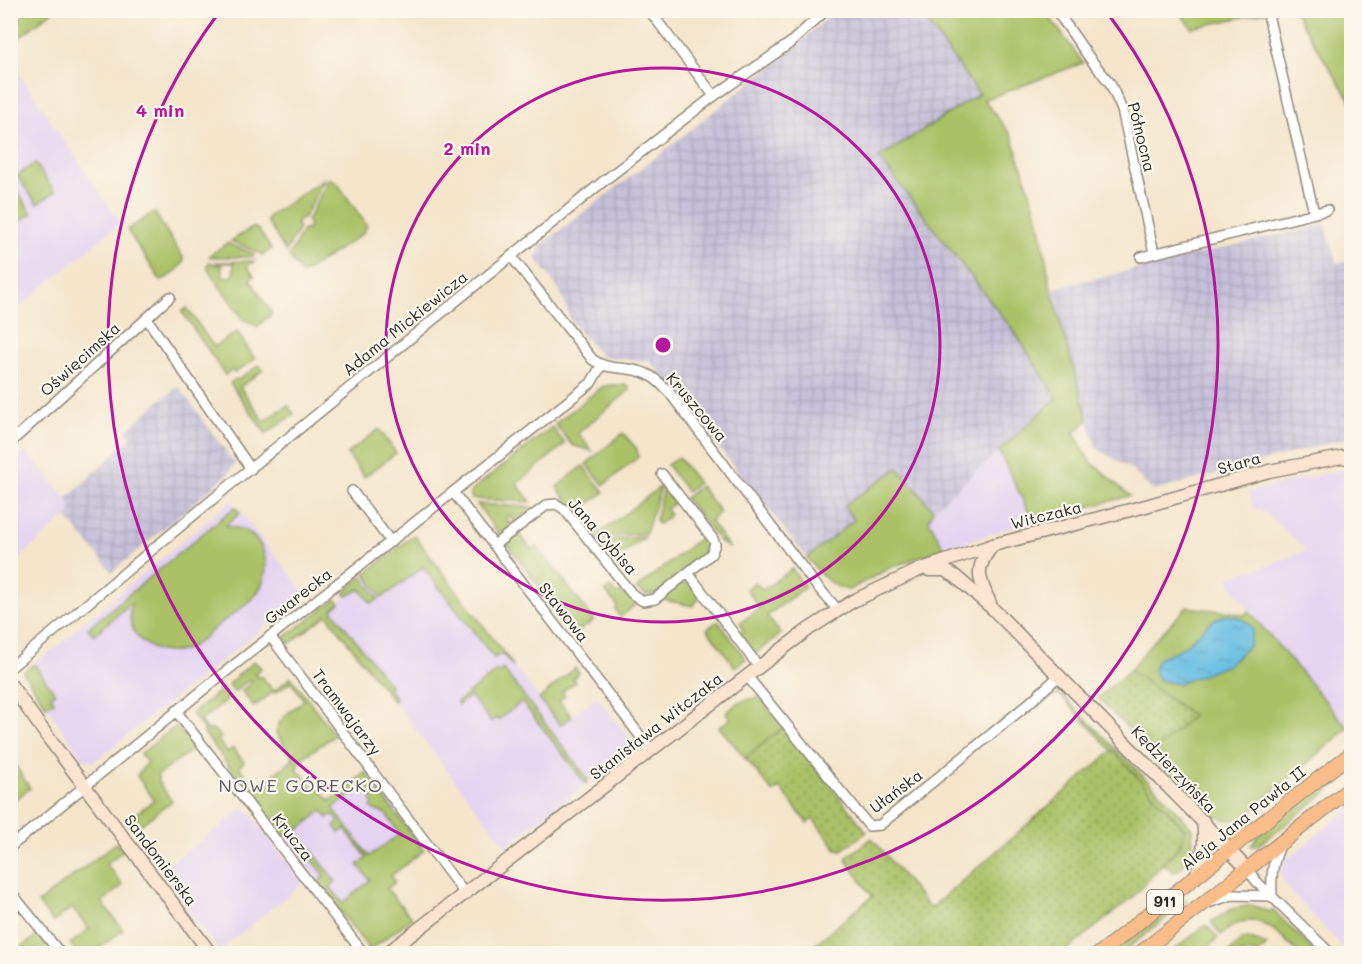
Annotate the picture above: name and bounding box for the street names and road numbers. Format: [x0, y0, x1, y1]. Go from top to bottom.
street label: Północna [1124, 100, 1161, 174]
street label: Adama Mickiewicza [338, 266, 472, 380]
street label: Oświęcimska [35, 317, 124, 400]
street label: Kruszcowa [662, 368, 733, 446]
street label: Stara [1215, 446, 1263, 479]
street label: Jana Cybisa [564, 493, 643, 579]
street label: Witczaka [1008, 496, 1084, 534]
street label: Gwarecka [260, 563, 336, 629]
street label: Stawowa [534, 578, 594, 646]
street label: Tramwajarzy [308, 664, 387, 759]
street label: Stanisława Witczaka [585, 667, 726, 784]
street label: Kędzierzyńska [1127, 720, 1221, 817]
street label: Aleja Jana Pawła II [1176, 761, 1309, 874]
street label: Ułańska [865, 764, 926, 817]
street label: Krucza [268, 809, 319, 865]
street label: Sandomierska [120, 810, 203, 910]
road number: 911 [1147, 890, 1183, 914]

